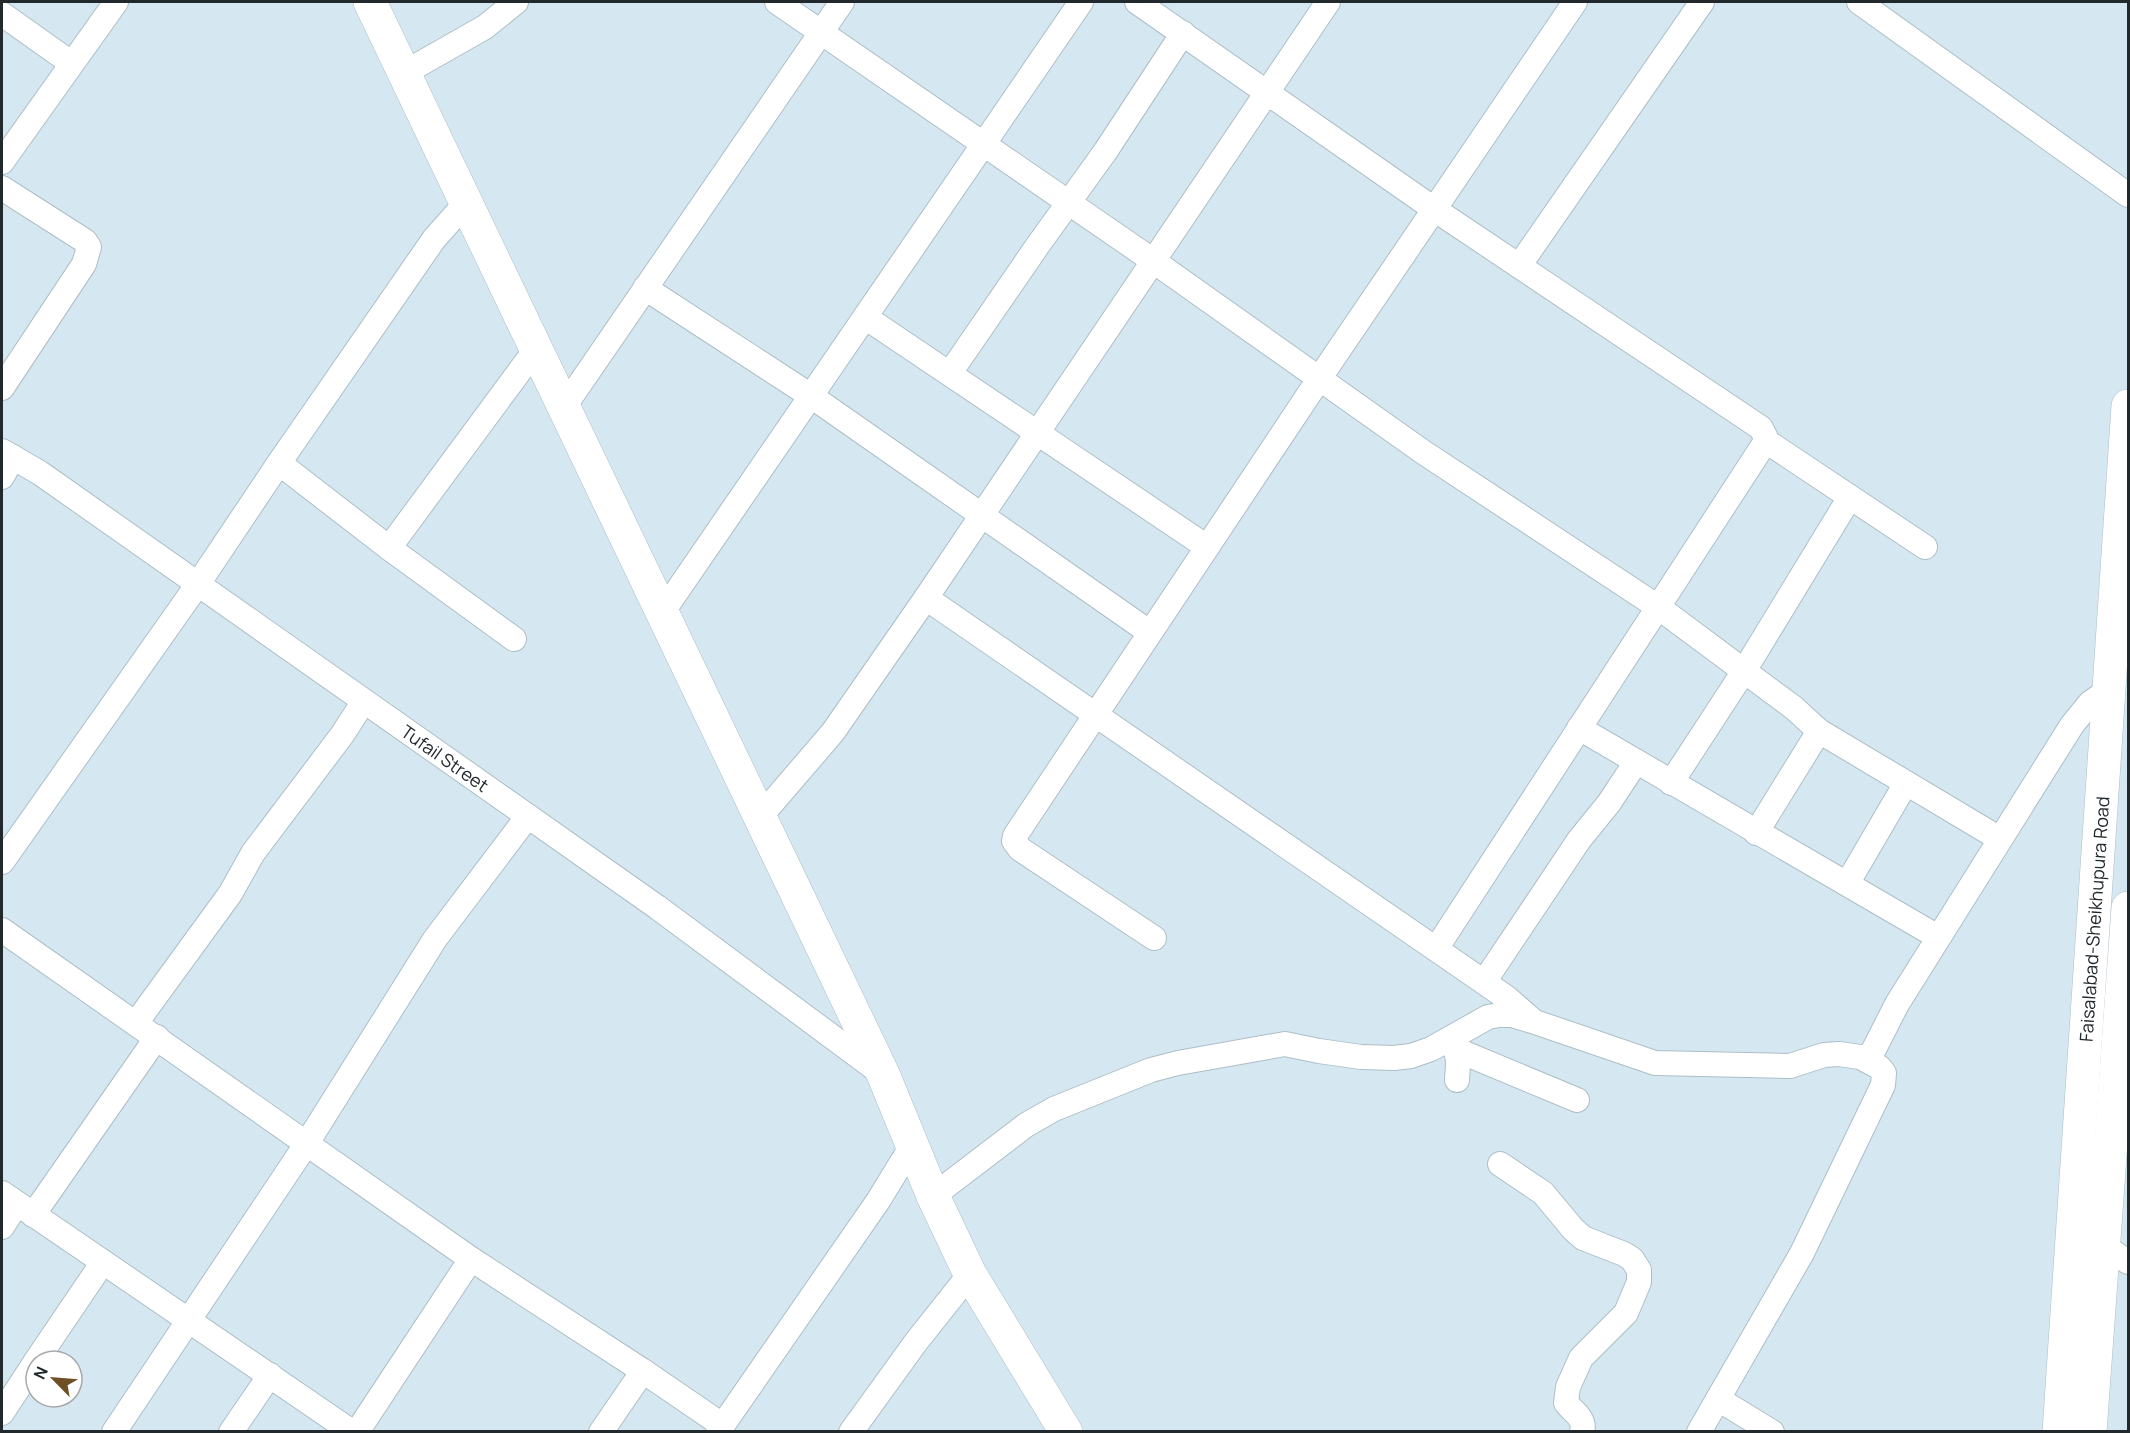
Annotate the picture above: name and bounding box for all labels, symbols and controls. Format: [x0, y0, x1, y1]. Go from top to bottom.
street label: Tufail Street [397, 719, 493, 797]
street label: Faisalabad-Sheikhupura Road [2073, 795, 2115, 1043]
north arrow [24, 1349, 84, 1409]
text: N [28, 1363, 53, 1383]

